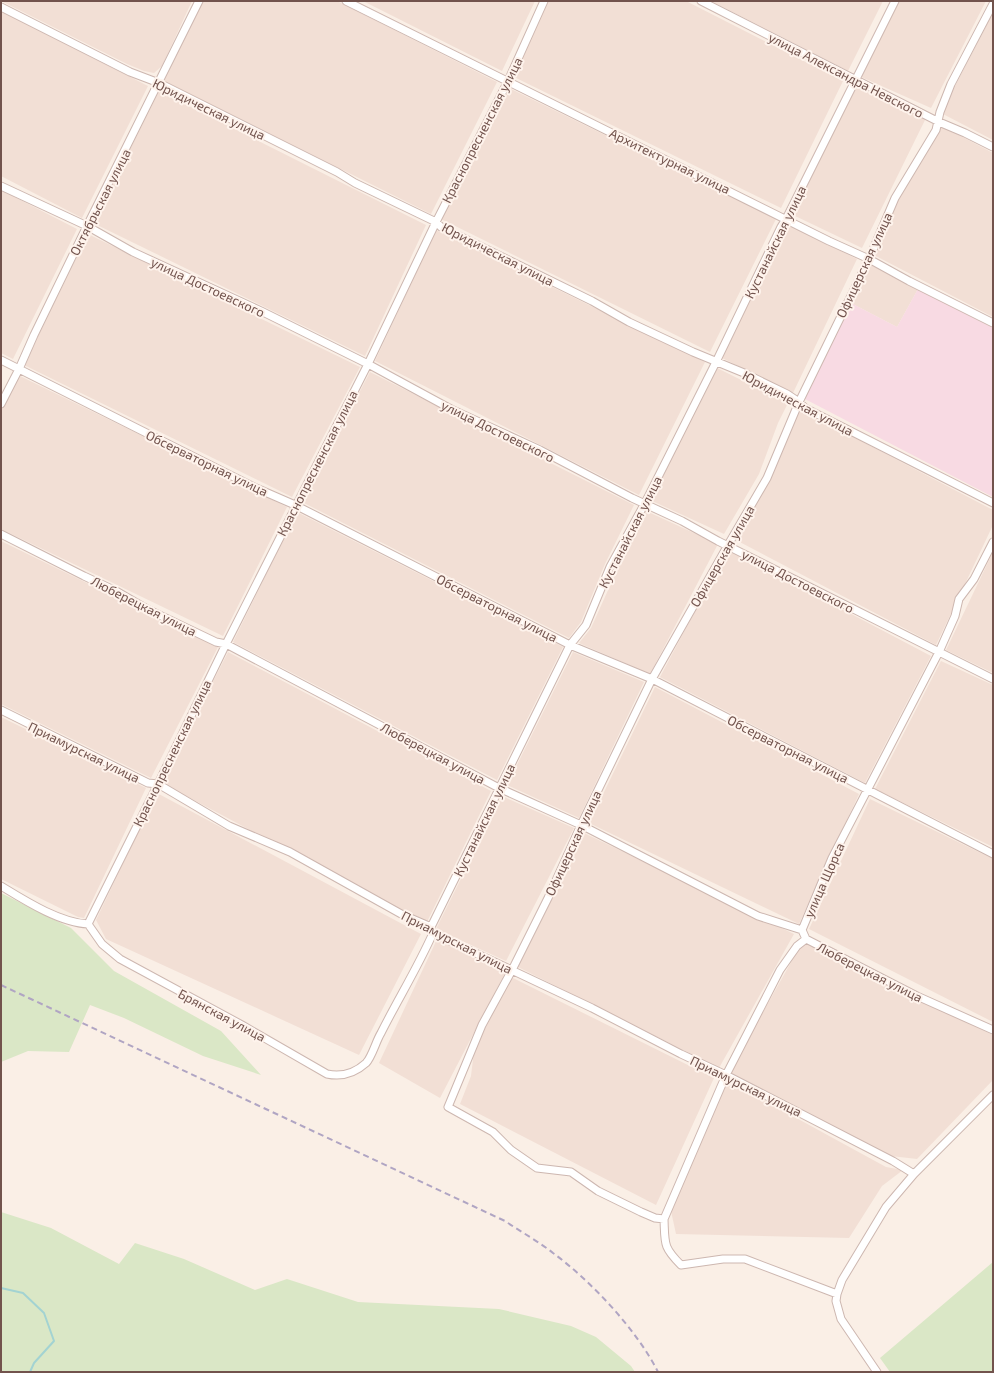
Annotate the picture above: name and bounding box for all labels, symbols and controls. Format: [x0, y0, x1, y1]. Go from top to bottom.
street label: улица Александра Невского [766, 29, 926, 121]
street label: Краснопресненская улица [438, 54, 526, 206]
street label: Юридическая улица [150, 75, 268, 143]
street label: Архитектурная улица [607, 125, 733, 197]
street label: Октябрьская улица [66, 146, 134, 258]
street label: Кустанайская улица [741, 183, 809, 301]
street label: Офицерская улица [833, 210, 895, 320]
street label: Юридическая улица [439, 219, 557, 289]
street label: улица Достоевского [148, 254, 268, 320]
street label: Юридическая улица [740, 367, 856, 439]
street label: Краснопресненская улица [273, 387, 361, 539]
street label: улица Достоевского [439, 397, 557, 465]
street label: Обсерваторная улица [143, 427, 271, 499]
street label: Кустанайская улица [595, 473, 665, 591]
street label: Офицерская улица [686, 502, 758, 610]
street label: улица Достоевского [739, 546, 857, 616]
street label: Обсерваторная улица [434, 571, 560, 645]
street label: Люберецкая улица [89, 573, 199, 639]
street label: Краснопресненская улица [129, 677, 215, 829]
street label: Обсерваторная улица [725, 712, 851, 786]
street label: Приамурская улица [26, 718, 142, 786]
street label: Люберецкая улица [378, 719, 488, 787]
street label: Кустанайская улица [450, 761, 518, 879]
street label: Офицерская улица [542, 788, 604, 898]
street label: улица Щорса [800, 840, 848, 920]
street label: Приамурская улица [399, 907, 515, 977]
street label: Люберецкая улица [815, 939, 925, 1005]
street label: Брянская улица [176, 985, 268, 1045]
street label: Приамурская улица [688, 1052, 804, 1120]

